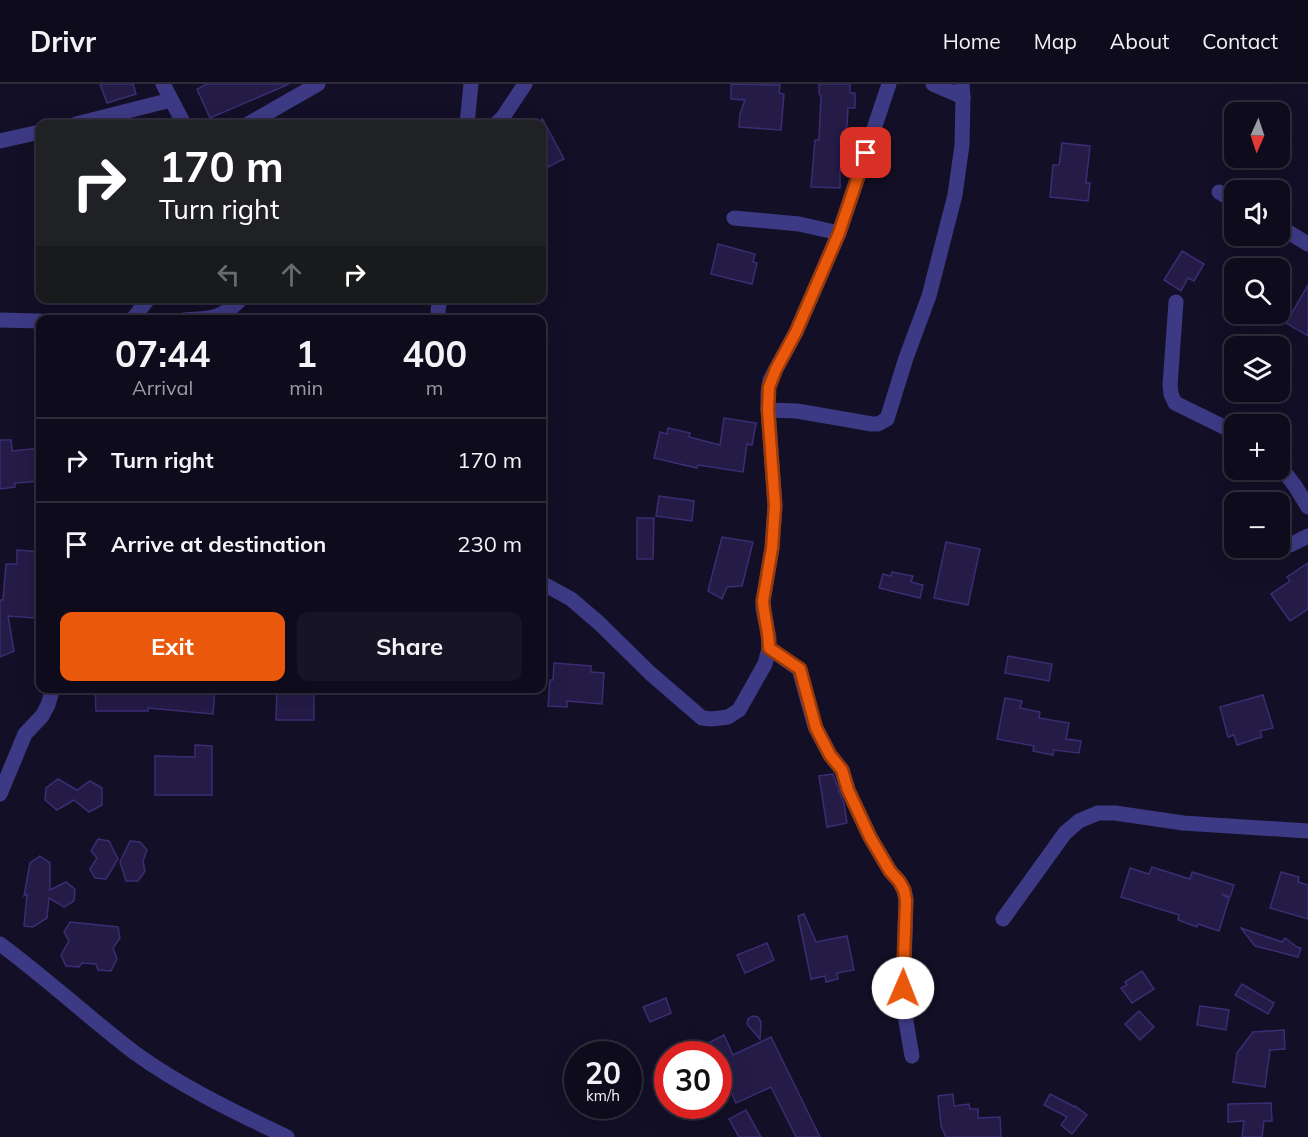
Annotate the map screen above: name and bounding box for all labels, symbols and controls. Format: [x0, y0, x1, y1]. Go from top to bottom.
text: Drivr [30, 24, 96, 59]
text: Home [943, 28, 1001, 54]
text: Map [1034, 28, 1077, 54]
text: About [1110, 28, 1169, 54]
text: Contact [1202, 28, 1278, 54]
north arrow [1224, 102, 1290, 168]
map controls [1224, 102, 1290, 558]
pin [840, 127, 891, 178]
icon: arrive [849, 136, 882, 169]
text: 170 m [159, 140, 284, 193]
icon: right [60, 144, 138, 222]
button: sound [1224, 180, 1290, 246]
text: Turn right [159, 192, 279, 226]
icon: left [212, 258, 245, 291]
icon: ahead [275, 258, 308, 291]
icon: right [338, 258, 371, 291]
button: search [1224, 258, 1290, 324]
text: 07:44 [115, 331, 210, 376]
text: 1 [295, 331, 317, 376]
text: 400 [402, 331, 467, 376]
button: layers [1224, 336, 1290, 402]
text: Arrival [132, 375, 193, 400]
text: min [289, 375, 323, 400]
text: m [426, 375, 443, 400]
button: + [1224, 414, 1290, 480]
icon: right [60, 444, 93, 477]
text: Turn right [111, 446, 214, 474]
text: 170 m [457, 446, 522, 474]
button: − [1224, 492, 1290, 558]
icon: arrive [60, 528, 93, 561]
text: Arrive at destination [111, 530, 326, 558]
text: 230 m [457, 530, 522, 558]
button: Exit [60, 612, 285, 681]
button: Share [297, 612, 522, 681]
position arrow [871, 956, 935, 1020]
speed limit sign: 30 [654, 1041, 732, 1119]
text: 20 [585, 1054, 621, 1092]
text: km/h [586, 1086, 620, 1105]

